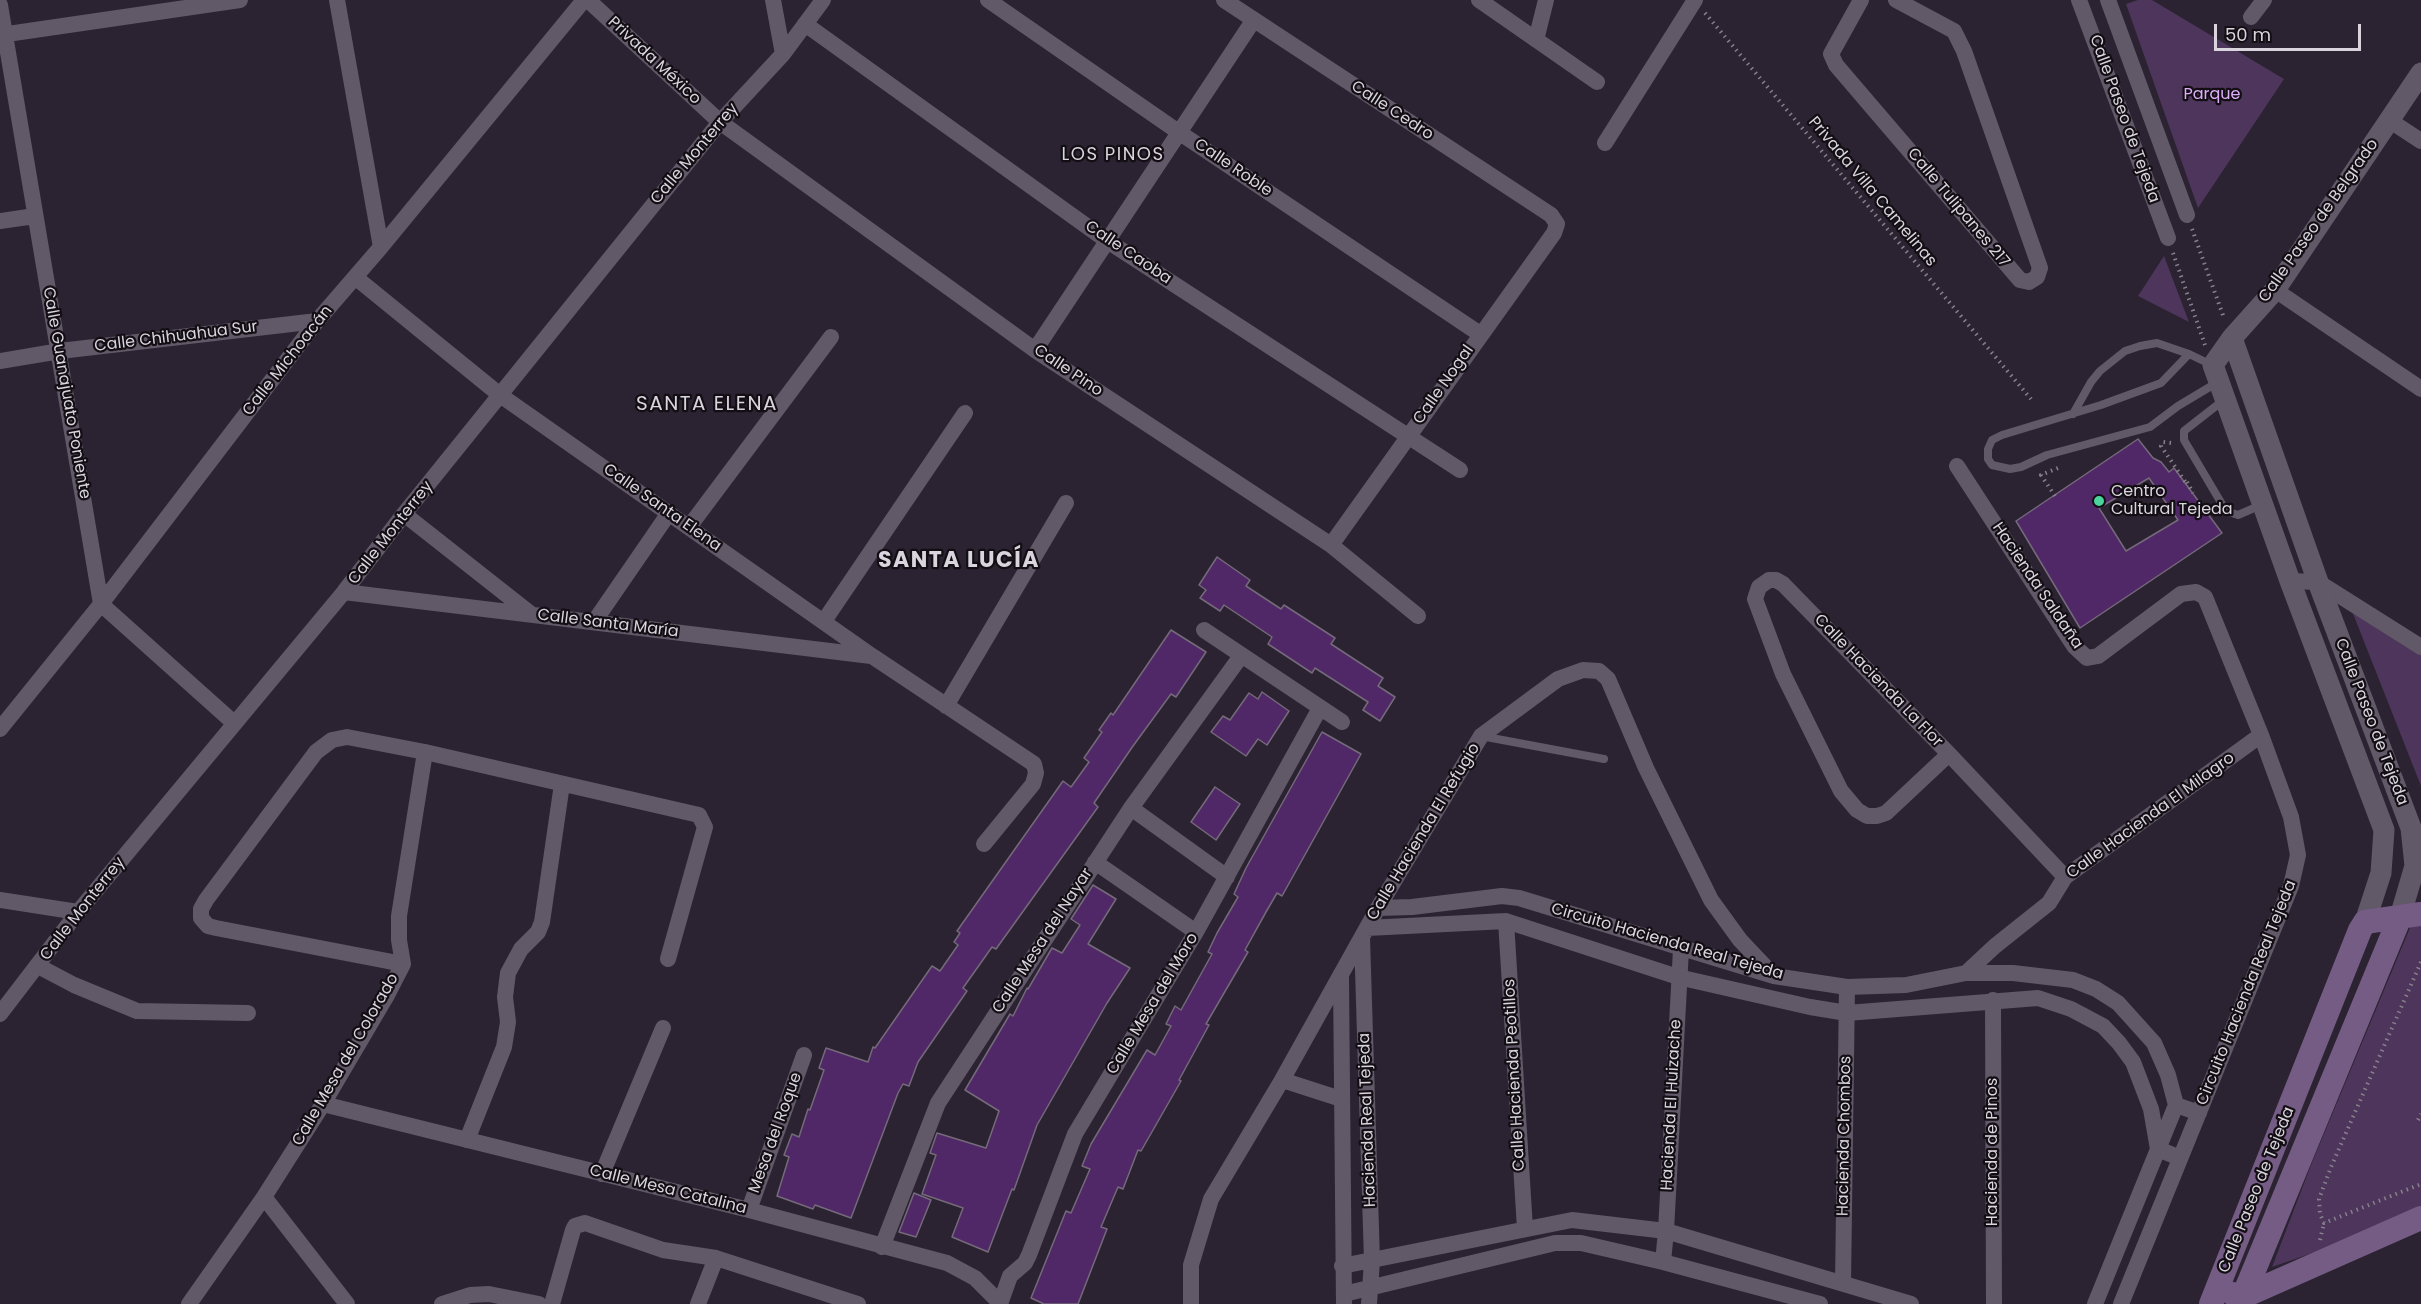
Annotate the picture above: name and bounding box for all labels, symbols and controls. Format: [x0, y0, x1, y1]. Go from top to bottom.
scale bar [2217, 12, 2364, 50]
street label: Privada México [604, 13, 704, 109]
text: 50 m [2225, 22, 2271, 47]
street label: Calle Paseo de Tejeda [2085, 32, 2163, 206]
street label: Calle Cedro [1347, 77, 1437, 145]
park label: Parque [2183, 85, 2241, 105]
street label: Calle Monterrey [647, 100, 743, 208]
street label: Privada Villa Camelinas [1804, 113, 1940, 271]
street label: Calle Roble [1190, 135, 1276, 201]
street label: Calle Paseo de Belgrado [2255, 135, 2383, 307]
district label: LOS PINOS [1061, 144, 1165, 166]
street label: Calle Tulipanes 217 [1903, 145, 2013, 271]
street label: Calle Caoba [1081, 217, 1175, 289]
street label: Calle Guanajuato Poniente [38, 286, 94, 500]
street label: Calle Michoacán [239, 302, 337, 420]
street label: Calle Chihuahua Sur [93, 317, 259, 357]
street label: Calle Pino [1030, 341, 1106, 401]
street label: Calle Nogal [1410, 342, 1478, 428]
district label: SANTA ELENA [636, 393, 778, 417]
street label: Calle Santa Elena [599, 460, 725, 556]
street label: Calle Monterrey [345, 477, 437, 589]
place label: Centro Cultural Tejeda [2111, 482, 2233, 520]
marker: Centro Cultural Tejeda [2092, 494, 2106, 508]
street label: Hacienda Saldaña [1988, 519, 2086, 653]
district label: SANTA LUCÍA [878, 548, 1040, 574]
street label: Calle Santa María [536, 606, 680, 642]
street label: Calle Hacienda La Flor [1810, 611, 1946, 751]
street label: Calle Paseo de Tejeda [2330, 636, 2412, 808]
street label: Calle Hacienda El Refugio [1363, 740, 1485, 924]
street label: Calle Hacienda El Milagro [2063, 749, 2239, 883]
street label: Calle Monterrey [37, 853, 129, 965]
street label: Calle Mesa del Nayar [989, 865, 1097, 1017]
street label: Circuito Hacienda Real Tejeda [2193, 878, 2301, 1108]
street label: Circuito Hacienda Real Tejeda [1549, 900, 1785, 984]
street label: Calle Mesa del Moro [1103, 930, 1203, 1078]
street label: Calle Mesa del Colorado [289, 970, 403, 1150]
street label: Calle Hacienda Peotillos [1500, 978, 1530, 1172]
street label: Hacienda El Huizache [1658, 1019, 1686, 1191]
street label: Hacienda Real Tejeda [1355, 1033, 1381, 1207]
street label: Hacienda Chombos [1834, 1056, 1856, 1216]
street label: Mesa del Roque [745, 1070, 807, 1196]
street label: Hacienda de Pinos [1983, 1078, 2003, 1226]
street label: Calle Paseo de Tejeda [2215, 1104, 2299, 1276]
street label: Calle Mesa Catalina [588, 1161, 748, 1219]

